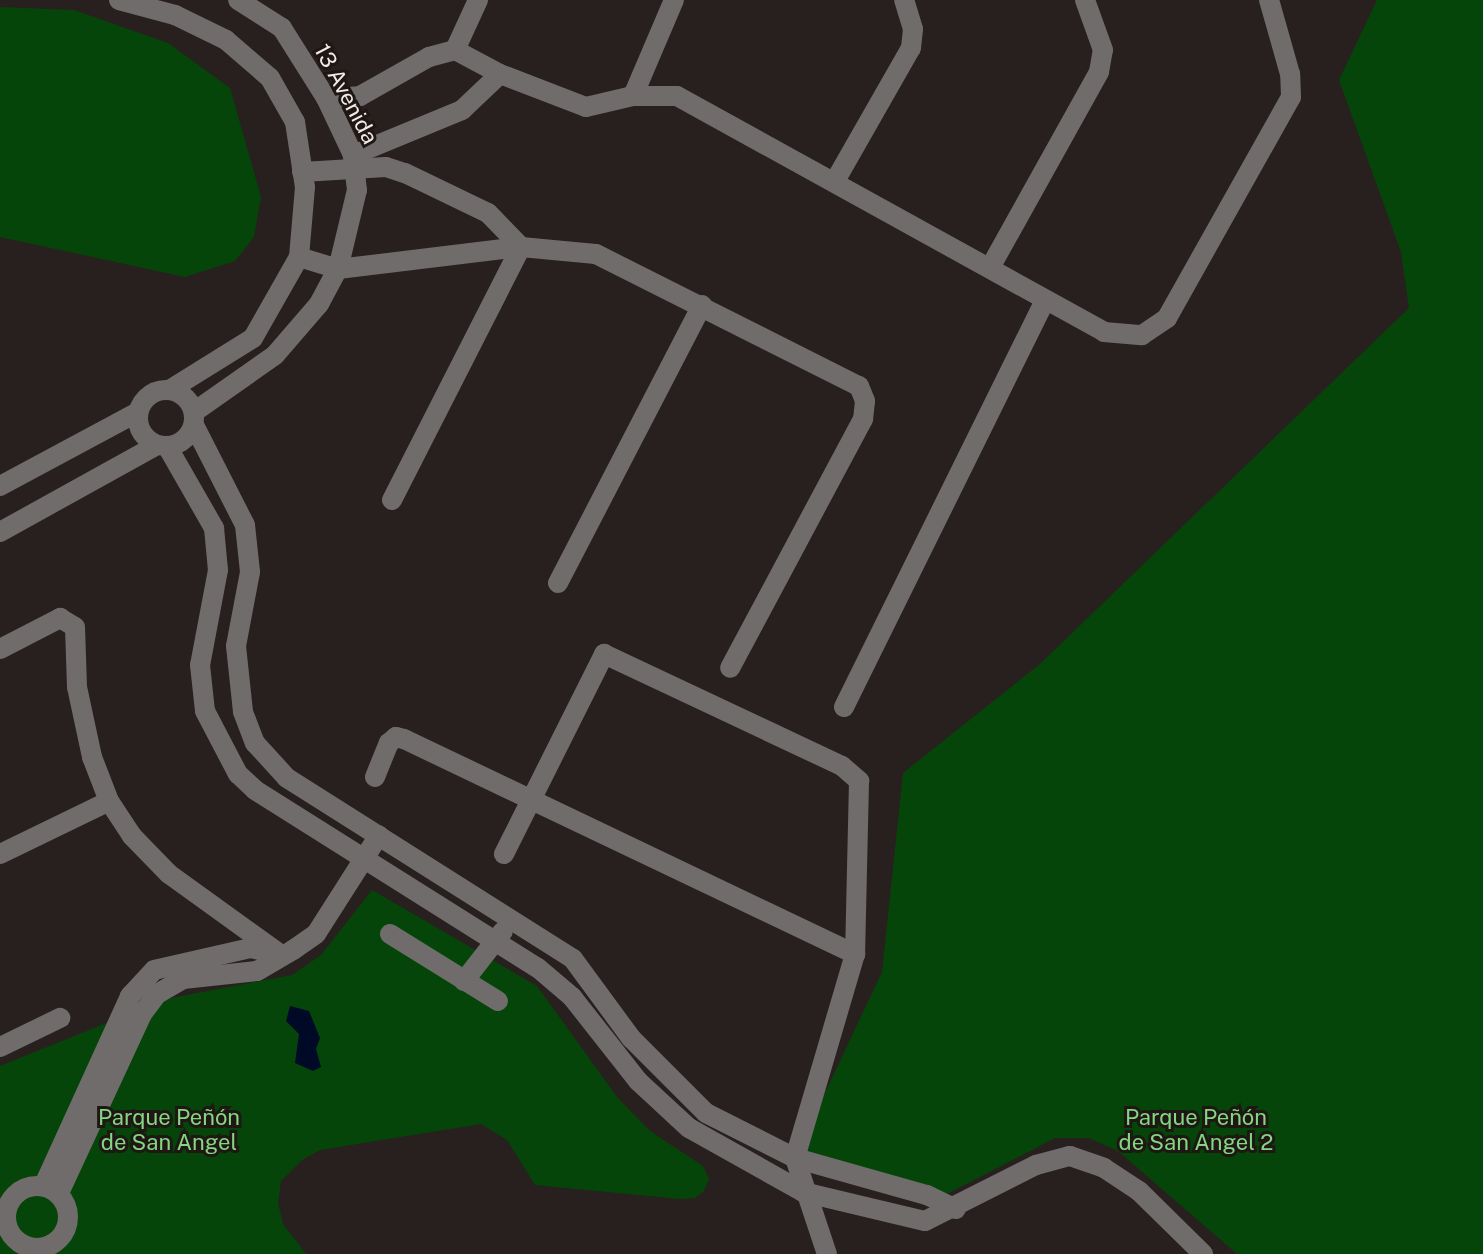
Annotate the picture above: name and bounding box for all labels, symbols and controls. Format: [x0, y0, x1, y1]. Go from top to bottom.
street label: 13 Avenida [309, 40, 383, 148]
park label: Parque Peñón de San Angel [98, 1104, 240, 1156]
park label: Parque Peñón de San Angel 2 [1118, 1104, 1274, 1156]

